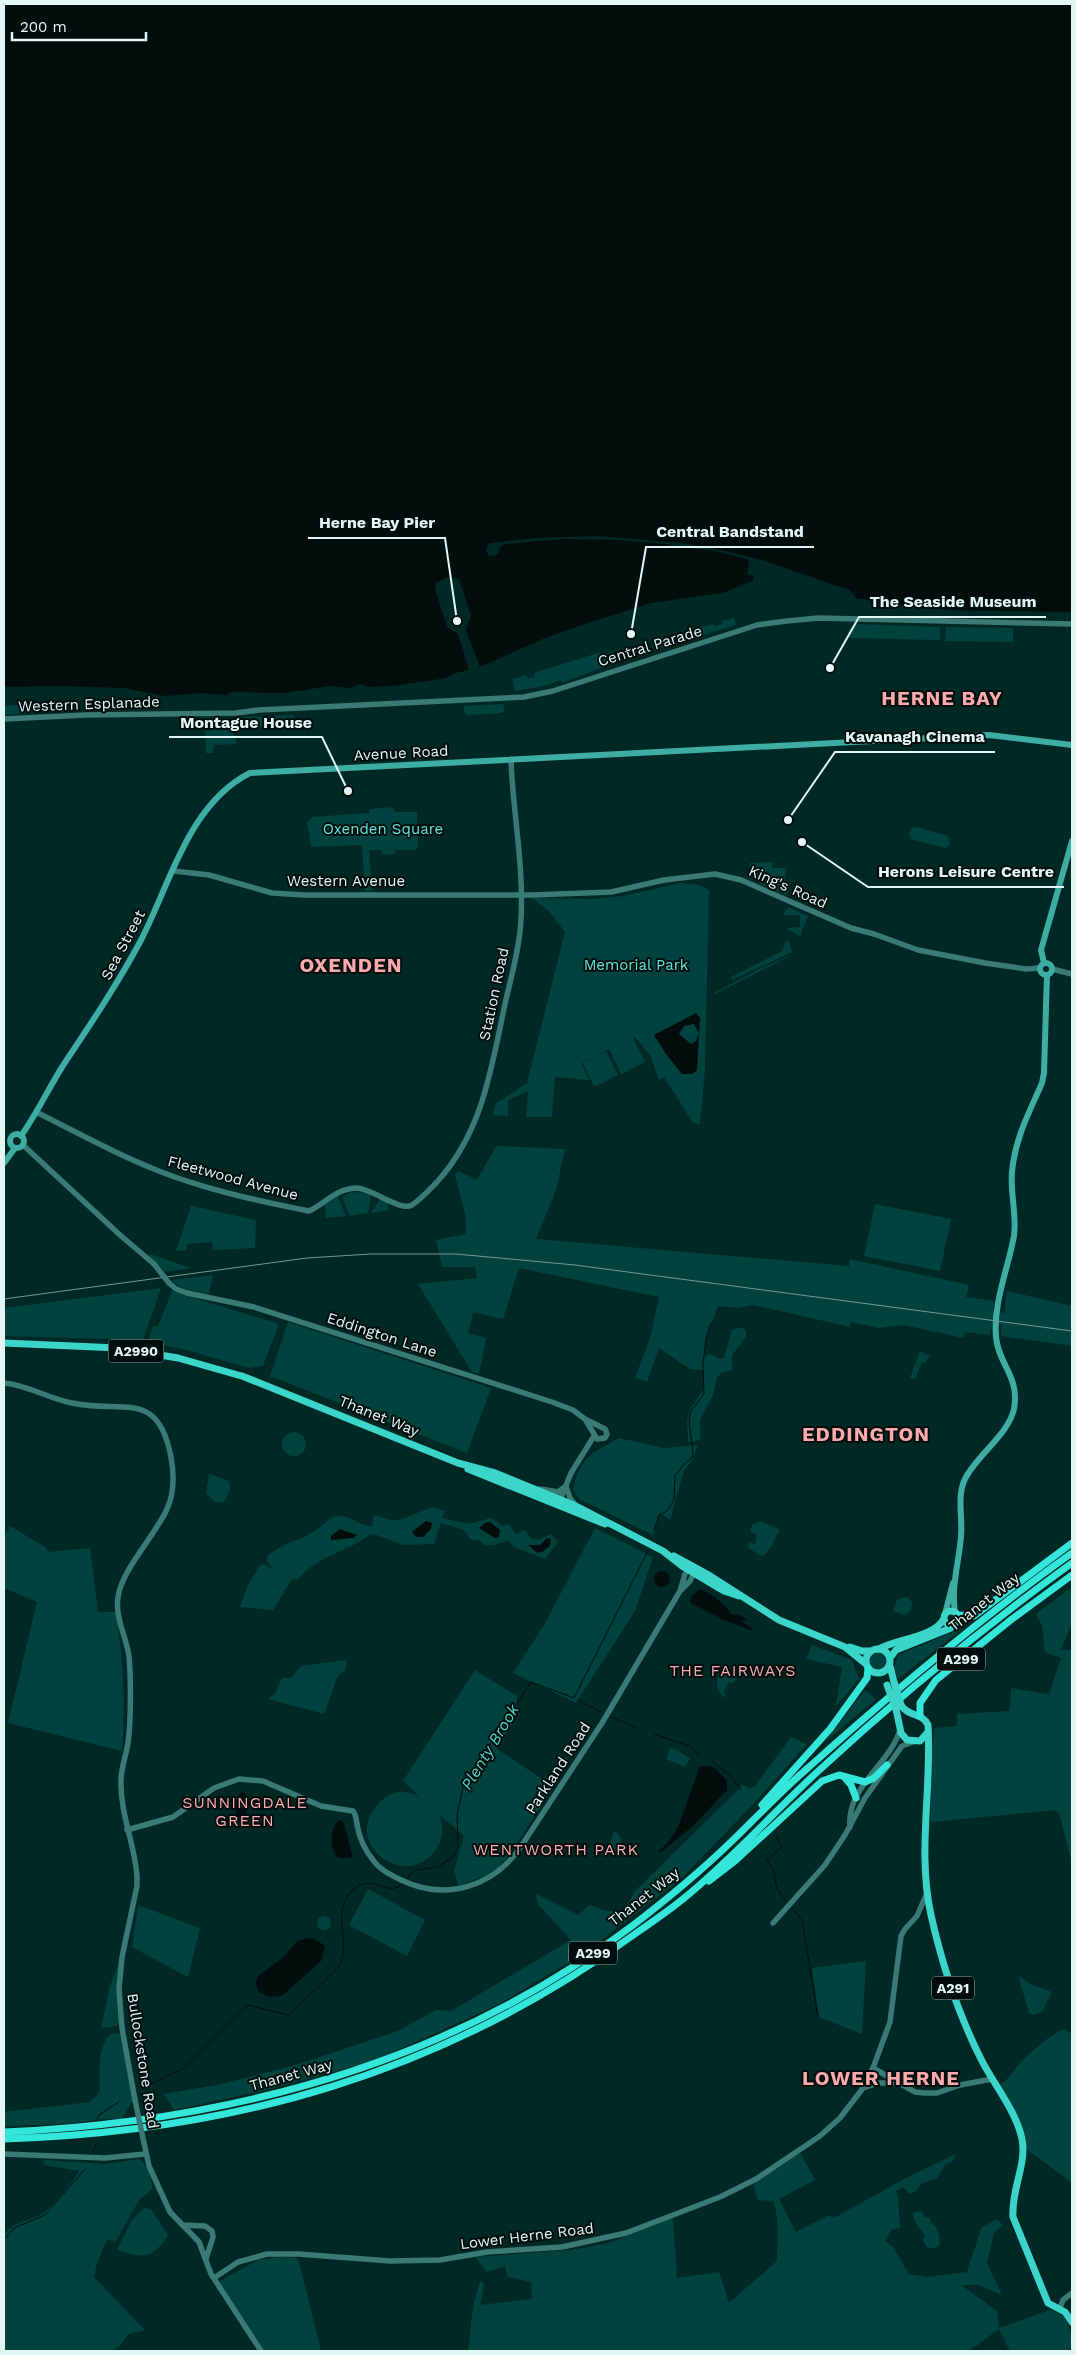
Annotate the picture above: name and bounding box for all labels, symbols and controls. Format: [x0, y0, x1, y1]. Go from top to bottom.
scale bar [12, 10, 146, 42]
text: 200 m [20, 18, 67, 36]
callout: Herne Bay Pier [308, 507, 445, 538]
text: Herne Bay Pier [319, 513, 435, 532]
callout: Central Bandstand [646, 516, 814, 547]
text: Central Bandstand [656, 522, 804, 541]
callout: The Seaside Museum [859, 586, 1046, 617]
text: The Seaside Museum [869, 592, 1037, 611]
street label: Central Parade [596, 622, 704, 670]
district label: HERNE BAY [881, 686, 1003, 710]
street label: Western Esplanade [18, 693, 160, 715]
callout: Montague House [169, 706, 322, 737]
text: Montague House [180, 713, 312, 732]
callout: Kavanagh Cinema [835, 721, 995, 752]
text: Kavanagh Cinema [845, 727, 986, 746]
street label: Avenue Road [353, 742, 449, 764]
park label: Oxenden Square [323, 820, 443, 838]
callout: Herons Leisure Centre [868, 856, 1064, 887]
street label: King's Road [746, 862, 830, 912]
text: Herons Leisure Centre [878, 862, 1054, 881]
street label: Western Avenue [287, 872, 405, 890]
street label: Sea Street [97, 906, 149, 983]
street label: Station Road [475, 946, 513, 1042]
district label: OXENDEN [299, 953, 403, 977]
park label: Memorial Park [584, 956, 689, 974]
street label: Fleetwood Avenue [166, 1152, 300, 1204]
street label: Eddington Lane [325, 1309, 439, 1361]
road number: A2990 [108, 1340, 164, 1362]
street label: Thanet Way [336, 1392, 422, 1440]
district label: EDDINGTON [802, 1422, 930, 1446]
street label: Thanet Way [945, 1569, 1023, 1635]
road number: A299 [937, 1648, 985, 1670]
district label: THE FAIRWAYS [670, 1661, 796, 1680]
water label: Plenty Brook [457, 1700, 524, 1793]
street label: Parkland Road [522, 1719, 594, 1817]
district label: SUNNINGDALE GREEN [182, 1793, 308, 1830]
district label: WENTWORTH PARK [473, 1840, 639, 1859]
street label: Thanet Way [605, 1864, 683, 1930]
road number: A299 [569, 1942, 617, 1965]
road number: A291 [932, 1976, 974, 2000]
street label: Bullockstone Road [123, 1992, 163, 2130]
street label: Thanet Way [248, 2055, 335, 2095]
district label: LOWER HERNE [802, 2066, 960, 2090]
street label: Lower Herne Road [459, 2219, 595, 2253]

